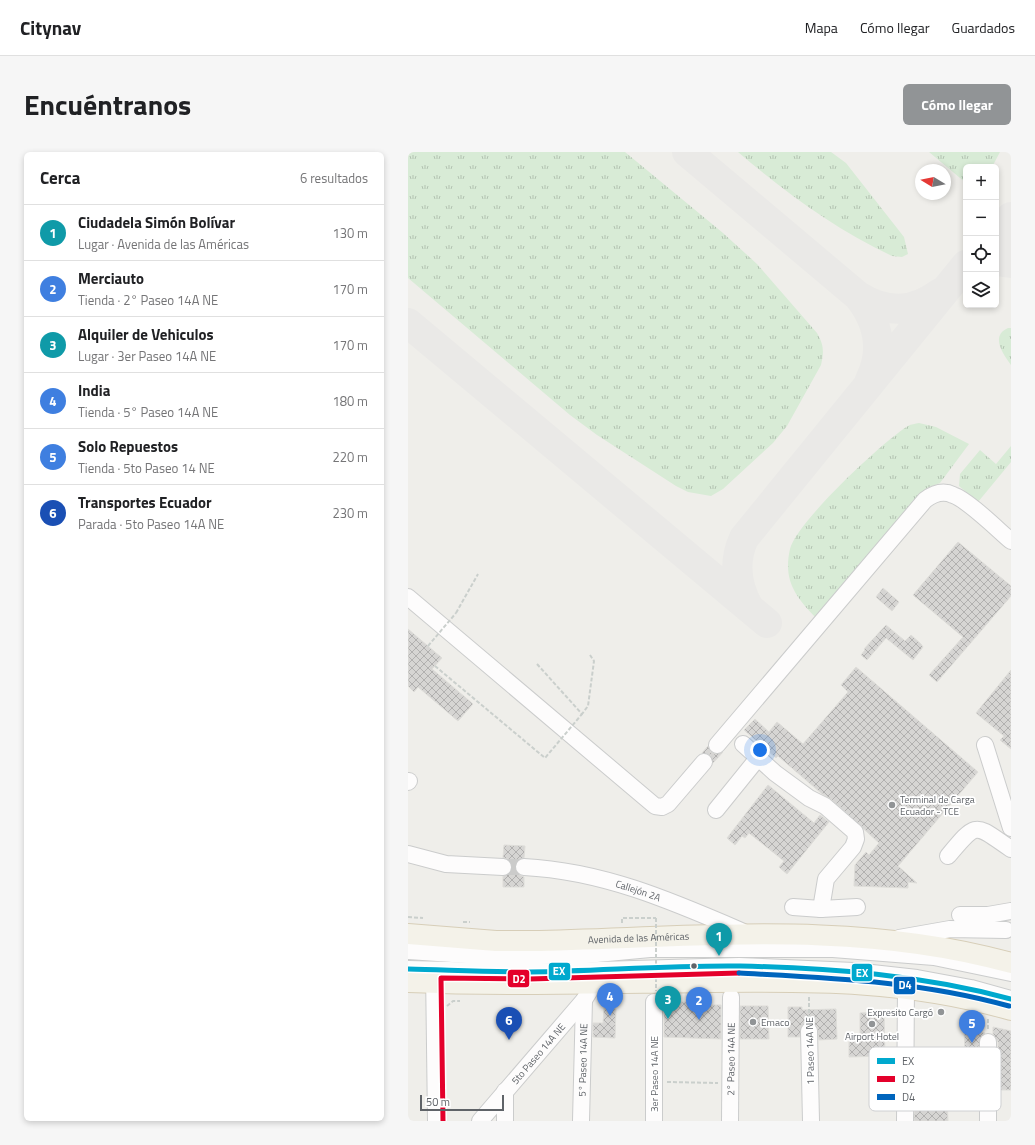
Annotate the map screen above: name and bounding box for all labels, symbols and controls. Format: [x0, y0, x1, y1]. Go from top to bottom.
text: Citynav [20, 13, 81, 42]
text: Mapa [805, 17, 838, 38]
text: Cómo llegar [860, 17, 930, 38]
text: Guardados [952, 17, 1015, 38]
text: Encuéntranos [24, 83, 191, 126]
button: Cómo llegar [903, 84, 1011, 125]
north arrow [915, 164, 951, 200]
map controls [963, 164, 999, 308]
button: + [963, 164, 999, 200]
text: Cerca [40, 165, 80, 191]
text: 6 resultados [300, 168, 368, 188]
button: − [963, 200, 999, 236]
text: Ciudadela Simón Bolívar [78, 211, 235, 234]
text: 1 [49, 223, 57, 243]
text: 130 m [332, 223, 368, 243]
text: Lugar · Avenida de las Américas [78, 234, 249, 254]
button: locate [963, 236, 999, 272]
text: Merciauto [78, 267, 144, 290]
button: layers [963, 272, 999, 308]
text: 2 [49, 279, 57, 299]
text: 170 m [332, 279, 368, 299]
text: Tienda · 2° Paseo 14A NE [78, 290, 218, 310]
text: Alquiler de Vehiculos [78, 323, 214, 346]
text: 3 [49, 335, 57, 355]
text: 170 m [332, 335, 368, 355]
text: Lugar · 3er Paseo 14A NE [78, 346, 216, 366]
text: India [78, 379, 110, 402]
text: 4 [49, 391, 57, 411]
text: 180 m [332, 391, 368, 411]
text: Tienda · 5° Paseo 14A NE [78, 402, 218, 422]
text: Solo Repuestos [78, 435, 178, 458]
text: 5 [49, 447, 57, 467]
text: 220 m [332, 447, 368, 467]
text: Tienda · 5to Paseo 14 NE [78, 458, 215, 478]
text: Transportes Ecuador [78, 491, 212, 514]
text: 6 [49, 503, 57, 523]
text: 230 m [332, 503, 368, 523]
text: Parada · 5to Paseo 14A NE [78, 514, 224, 534]
your location [750, 740, 770, 760]
place label: Terminal de Carga Ecuador - TCE [900, 792, 975, 819]
marker: Terminal de Carga Ecuador - TCE [887, 800, 897, 810]
street label: Callejón 2A [614, 876, 663, 905]
pin: 1 [706, 923, 732, 956]
street label: Avenida de las Américas [588, 928, 690, 947]
unlabelled marker [689, 961, 699, 971]
line badge: EX [548, 962, 571, 981]
text: EX [553, 963, 566, 979]
line badge: EX [851, 963, 873, 982]
text: EX [856, 965, 869, 981]
line badge: D2 [507, 969, 530, 988]
text: D2 [512, 971, 526, 987]
line badge: D4 [893, 976, 916, 995]
text: D4 [898, 977, 912, 993]
pin: 4 [597, 983, 623, 1016]
pin: 3 [655, 986, 681, 1019]
pin: 2 [686, 987, 712, 1020]
place label: Expresito Cargó [867, 1005, 933, 1020]
pin: 6 [496, 1007, 522, 1040]
marker: Expresito Cargó [936, 1007, 946, 1017]
pin: 5 [959, 1010, 985, 1043]
place label: Emaco [761, 1015, 789, 1030]
marker: Emaco [748, 1017, 758, 1027]
street label: 1 Paseo 14A NE [802, 1017, 818, 1085]
street label: 5to Paseo 14A NE [507, 1019, 569, 1087]
marker: Airport Hotel [867, 1019, 877, 1029]
street label: 2° Paseo 14A NE [723, 1022, 738, 1096]
street label: 5° Paseo 14A NE [574, 1023, 591, 1097]
place label: Airport Hotel [845, 1029, 899, 1044]
street label: 3er Paseo 14A NE [647, 1036, 662, 1112]
legend [869, 1047, 1001, 1111]
text: EX [902, 1053, 914, 1069]
text: D2 [902, 1071, 915, 1087]
text: D4 [902, 1089, 915, 1105]
scale bar [420, 1093, 504, 1112]
text: 50 m [426, 1094, 450, 1110]

